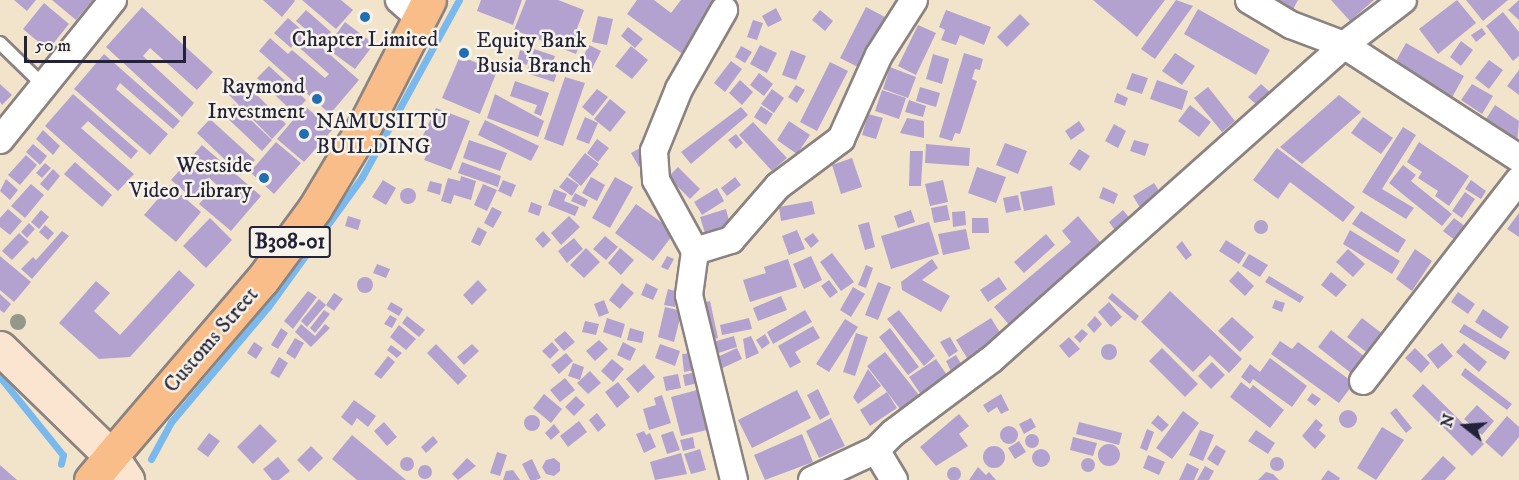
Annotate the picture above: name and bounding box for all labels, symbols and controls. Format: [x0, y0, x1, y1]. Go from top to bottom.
marker: Chapter Limited [358, 10, 372, 24]
scale bar [27, 24, 189, 62]
place label: Chapter Limited [292, 27, 438, 53]
place label: Equity Bank Busia Branch [476, 27, 591, 78]
text: 50 m [35, 35, 71, 57]
marker: Equity Bank Busia Branch [457, 46, 471, 60]
place label: Raymond Investment [207, 73, 305, 124]
marker: Raymond Investment [310, 92, 324, 106]
place label: NAMUSIITU BUILDING [316, 108, 448, 160]
marker: NAMUSIITU BUILDING [297, 127, 311, 141]
place label: Westside Video Library [129, 152, 252, 204]
marker: Westside Video Library [257, 171, 271, 185]
road number: B308-01 [248, 224, 332, 260]
street label: Customs Street [158, 282, 264, 398]
north arrow [1435, 396, 1495, 456]
text: N [1436, 412, 1459, 430]

